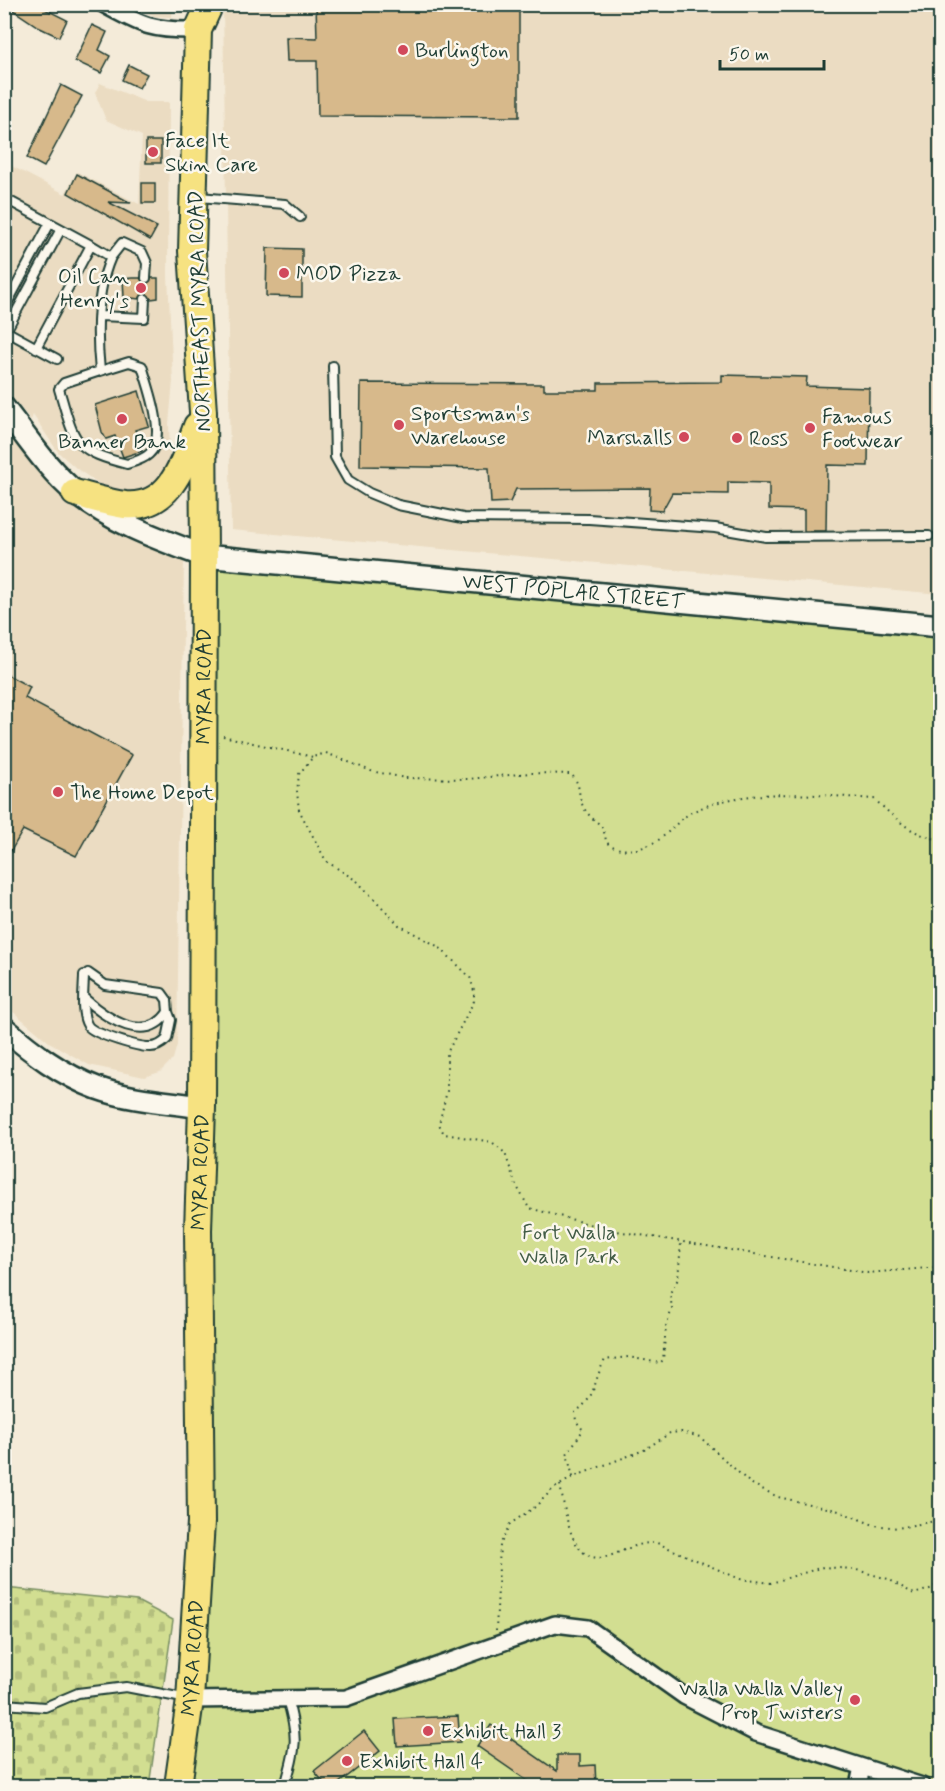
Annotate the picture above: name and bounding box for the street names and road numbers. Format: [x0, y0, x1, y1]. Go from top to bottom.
street label: NORTHEAST MYRA ROAD [182, 190, 218, 432]
street label: WEST POPLAR STREET [461, 568, 686, 617]
street label: MYRA ROAD [190, 628, 219, 745]
street label: MYRA ROAD [185, 1114, 217, 1231]
street label: MYRA ROAD [175, 1599, 211, 1718]

